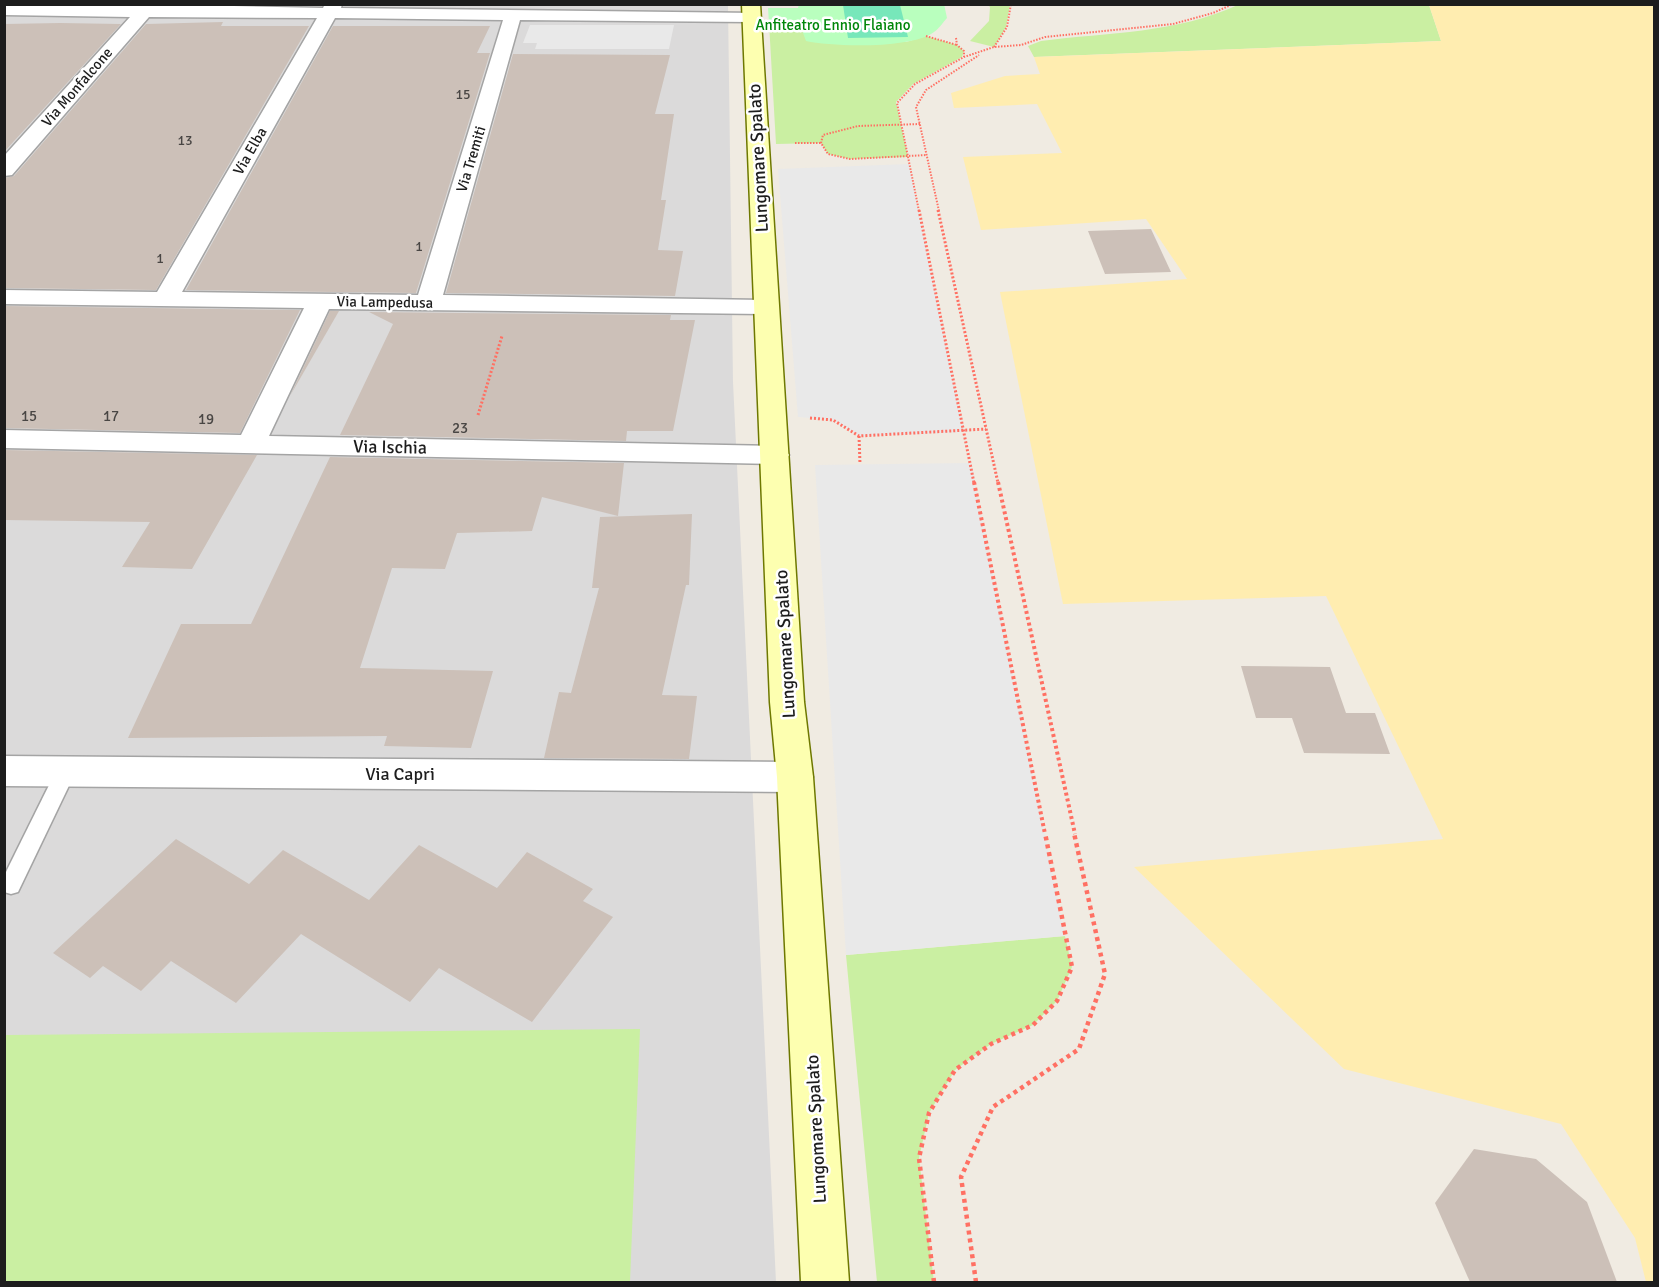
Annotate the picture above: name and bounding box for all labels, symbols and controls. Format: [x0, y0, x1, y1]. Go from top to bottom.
park label: Anfiteatro Ennio Flaiano [755, 16, 911, 34]
street label: Via Monfalcone [38, 44, 116, 130]
street label: Lungomare Spalato [743, 83, 773, 233]
house number: 15 [455, 86, 471, 103]
street label: Via Elba [229, 124, 271, 178]
street label: Via Tremiti [452, 124, 490, 194]
house number: 13 [177, 132, 193, 149]
house number: 1 [415, 238, 423, 255]
house number: 1 [156, 250, 164, 267]
street label: Via Lampedusa [337, 292, 433, 312]
house number: 15 [21, 407, 37, 425]
house number: 17 [103, 407, 119, 425]
house number: 19 [198, 410, 214, 428]
house number: 23 [452, 419, 468, 437]
street label: Via Ischia [353, 435, 427, 459]
street label: Lungomare Spalato [770, 569, 800, 719]
street label: Via Capri [365, 763, 435, 785]
street label: Lungomare Spalato [801, 1054, 831, 1204]

